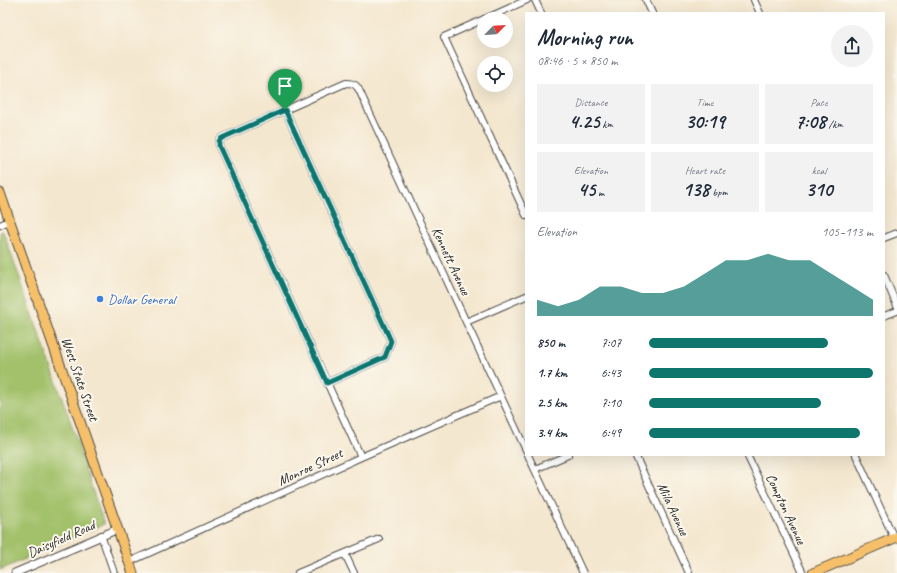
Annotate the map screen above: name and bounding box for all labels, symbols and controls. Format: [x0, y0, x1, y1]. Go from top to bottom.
north arrow [477, 12, 513, 48]
map controls [477, 12, 513, 92]
text: Morning run [537, 24, 633, 52]
button: share [831, 25, 873, 67]
text: 08:46 · 5 × 850 m [537, 53, 618, 69]
button: locate [477, 56, 513, 92]
pin [268, 69, 302, 110]
icon: arrive [274, 75, 296, 97]
text: Distance [575, 95, 607, 109]
text: Time [697, 95, 713, 109]
text: Pace [811, 95, 827, 109]
text: 4.25 [569, 109, 600, 134]
text: 30:19 [685, 109, 725, 134]
text: 7:08 [795, 109, 826, 134]
text: km [600, 117, 613, 131]
text: /km [826, 117, 843, 131]
text: Elevation [574, 163, 608, 177]
text: Heart rate [685, 163, 725, 177]
text: kcal [812, 163, 826, 177]
text: 45 [578, 177, 595, 202]
text: 138 [683, 177, 710, 202]
text: 310 [806, 177, 833, 202]
text: m [595, 185, 604, 199]
text: bpm [710, 185, 727, 199]
street label: Kennett Avenue [428, 224, 475, 299]
text: Elevation [537, 224, 577, 240]
text: 105–113 m [822, 224, 873, 240]
place label: Dollar General [108, 291, 178, 308]
marker: Dollar General [95, 294, 105, 304]
street label: West State Street [58, 335, 103, 424]
text: 850 m [537, 335, 565, 351]
text: 7:07 [601, 335, 621, 351]
text: 1.7 km [537, 365, 567, 381]
text: 6:43 [601, 365, 621, 381]
text: 2.5 km [537, 395, 567, 411]
text: 7:10 [601, 395, 621, 411]
text: 3.4 km [537, 425, 567, 441]
text: 6:49 [601, 425, 621, 441]
street label: Monroe Street [275, 444, 346, 489]
street label: Compton Avenue [762, 471, 810, 548]
street label: Mila Avenue [653, 480, 693, 539]
street label: Daisyfield Road [25, 516, 100, 561]

